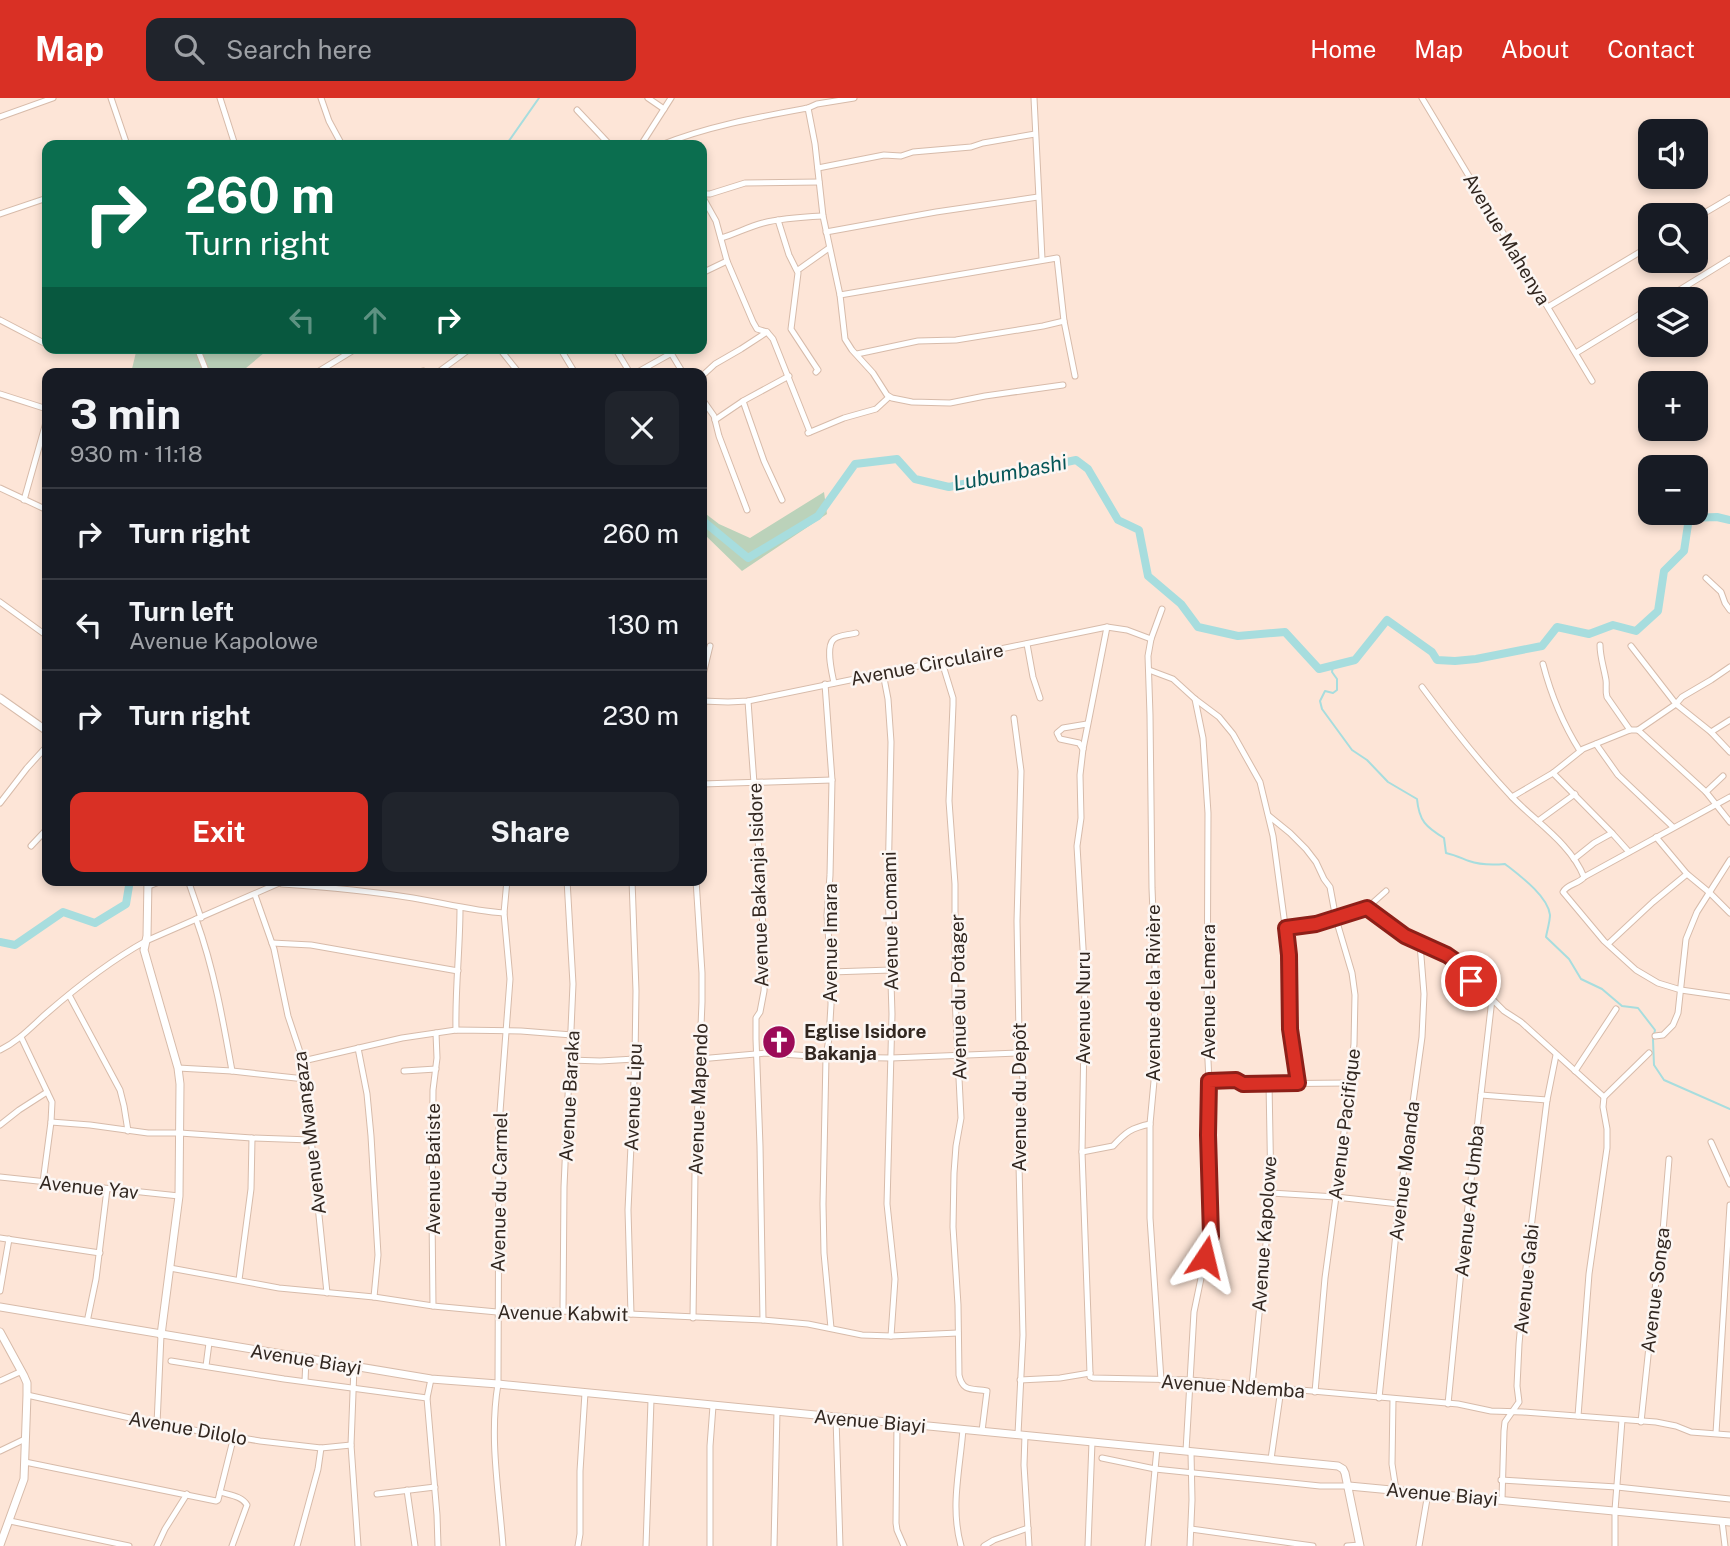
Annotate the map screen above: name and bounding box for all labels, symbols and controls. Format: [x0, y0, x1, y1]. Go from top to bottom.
search box [146, 18, 636, 81]
text: Map [35, 30, 104, 68]
icon: search [170, 30, 208, 68]
text: Search here [226, 34, 372, 65]
text: Home [1310, 35, 1376, 63]
text: Map [1414, 35, 1463, 63]
text: About [1501, 35, 1569, 63]
text: Contact [1607, 35, 1695, 63]
map controls [1638, 119, 1708, 525]
button: sound [1638, 119, 1708, 189]
text: 260 m [185, 166, 335, 224]
icon: right [70, 168, 161, 259]
street label: Avenue Mahenya [1459, 169, 1555, 309]
button: search [1638, 203, 1708, 273]
text: Turn right [185, 225, 330, 262]
button: layers [1638, 287, 1708, 357]
icon: left [283, 301, 321, 339]
icon: ahead [356, 301, 394, 339]
icon: right [429, 301, 467, 339]
button: + [1638, 371, 1708, 441]
text: 3 min [70, 389, 181, 438]
button: close [605, 391, 679, 465]
text: 930 m · 11:18 [70, 440, 203, 467]
water label: Lubumbashi [951, 449, 1069, 496]
button: − [1638, 455, 1708, 525]
icon: right [70, 515, 108, 553]
text: Turn right [129, 518, 251, 549]
text: 260 m [603, 518, 679, 549]
text: Turn left [129, 596, 234, 627]
icon: left [70, 606, 108, 644]
text: 130 m [607, 609, 679, 640]
text: Avenue Kapolowe [129, 627, 318, 654]
street label: Avenue Circulaire [849, 638, 1005, 690]
icon: right [70, 697, 108, 735]
text: Turn right [129, 700, 251, 731]
text: 230 m [603, 700, 679, 731]
street label: Avenue Bakanja Isidore [743, 782, 773, 988]
button: Exit [70, 792, 368, 872]
button: Share [382, 792, 679, 872]
street label: Avenue Lomami [878, 851, 902, 991]
street label: Avenue Imara [819, 883, 841, 1003]
street label: Avenue de la Rivière [1142, 904, 1164, 1082]
street label: Avenue du Potager [946, 914, 970, 1080]
street label: Avenue Lemera [1197, 924, 1219, 1060]
street label: Avenue Nuru [1072, 951, 1094, 1065]
pin [1441, 951, 1501, 1011]
icon: arrive [1452, 962, 1490, 1000]
place label: Eglise Isidore Bakanja [804, 1020, 926, 1064]
street label: Avenue du Depôt [1008, 1022, 1030, 1172]
street label: Avenue Mapendo [684, 1023, 712, 1175]
church icon: Eglise Isidore Bakanja [760, 1023, 798, 1061]
street label: Avenue Baraka [555, 1030, 583, 1162]
street label: Avenue Lipu [620, 1043, 646, 1151]
street label: Avenue Pacifique [1324, 1047, 1364, 1201]
street label: Avenue Mwangaza [288, 1050, 330, 1216]
street label: Avenue Moanda [1385, 1100, 1423, 1242]
street label: Avenue Batiste [422, 1103, 444, 1235]
street label: Avenue du Carmel [487, 1112, 511, 1272]
street label: Avenue AG Umba [1450, 1124, 1488, 1278]
street label: Avenue Kapolowe [1248, 1155, 1280, 1313]
street label: Avenue Yav [38, 1171, 140, 1203]
position arrow [1168, 1220, 1242, 1294]
street label: Avenue Gabi [1509, 1223, 1543, 1335]
street label: Avenue Songa [1636, 1226, 1674, 1354]
street label: Avenue Kabwit [497, 1301, 629, 1325]
street label: Avenue Biayi [249, 1339, 363, 1379]
street label: Avenue Ndemba [1160, 1370, 1306, 1402]
street label: Avenue Biayi [813, 1405, 927, 1437]
street label: Avenue Dilolo [127, 1407, 249, 1449]
street label: Avenue Biayi [1385, 1478, 1499, 1510]

